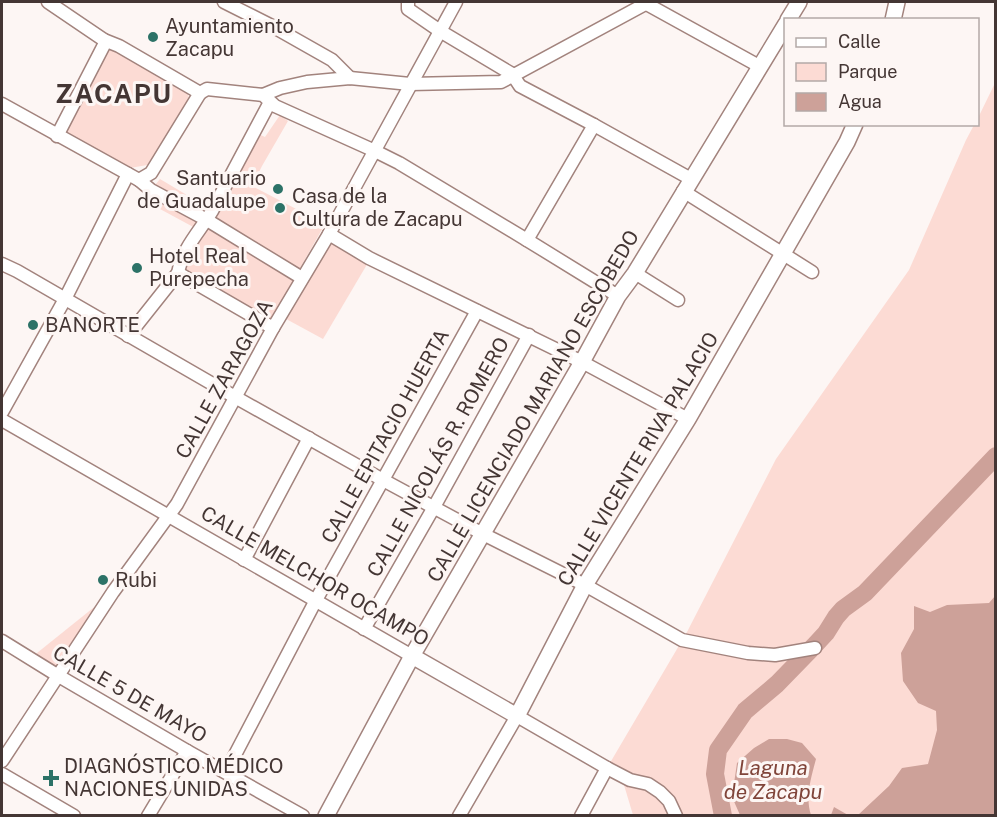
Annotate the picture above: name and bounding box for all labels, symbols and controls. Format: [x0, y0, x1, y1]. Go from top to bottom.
place label: Ayuntamiento Zacapu [165, 14, 294, 61]
legend [784, 18, 979, 126]
marker: Ayuntamiento Zacapu [146, 30, 160, 44]
text: Calle [838, 31, 881, 52]
text: Parque [838, 61, 898, 82]
district label: ZACAPU [55, 78, 173, 109]
text: Agua [838, 91, 882, 112]
place label: Santuario de Guadalupe [137, 166, 266, 213]
marker: Santuario de Guadalupe [271, 182, 285, 196]
place label: Casa de la Cultura de Zacapu [292, 184, 463, 231]
marker: Casa de la Cultura de Zacapu [273, 201, 287, 215]
street label: CALLE LICENCIADO MARIANO ESCOBEDO [422, 226, 644, 586]
place label: Hotel Real Purepecha [149, 244, 249, 291]
marker: Hotel Real Purepecha [130, 261, 144, 275]
street label: CALLE ZARAGOZA [170, 295, 278, 463]
place label: BANORTE [45, 313, 140, 337]
marker: BANORTE [26, 318, 40, 332]
street label: CALLE EPITACIO HUERTA [316, 325, 454, 547]
street label: CALLE VICENTE RIVA PALACIO [553, 328, 723, 590]
street label: CALLE NICOLÁS R. ROMERO [361, 333, 514, 581]
street label: CALLE MELCHOR OCAMPO [197, 501, 433, 651]
place label: Rubi [115, 568, 157, 592]
marker: Rubi [96, 573, 110, 587]
street label: CALLE 5 DE MAYO [49, 640, 211, 748]
place label: DIAGNÓSTICO MÉDICO NACIONES UNIDAS [64, 753, 284, 801]
water label: Laguna de Zacapu [724, 755, 822, 804]
marker: DIAGNÓSTICO MÉDICO NACIONES UNIDAS [42, 769, 60, 787]

